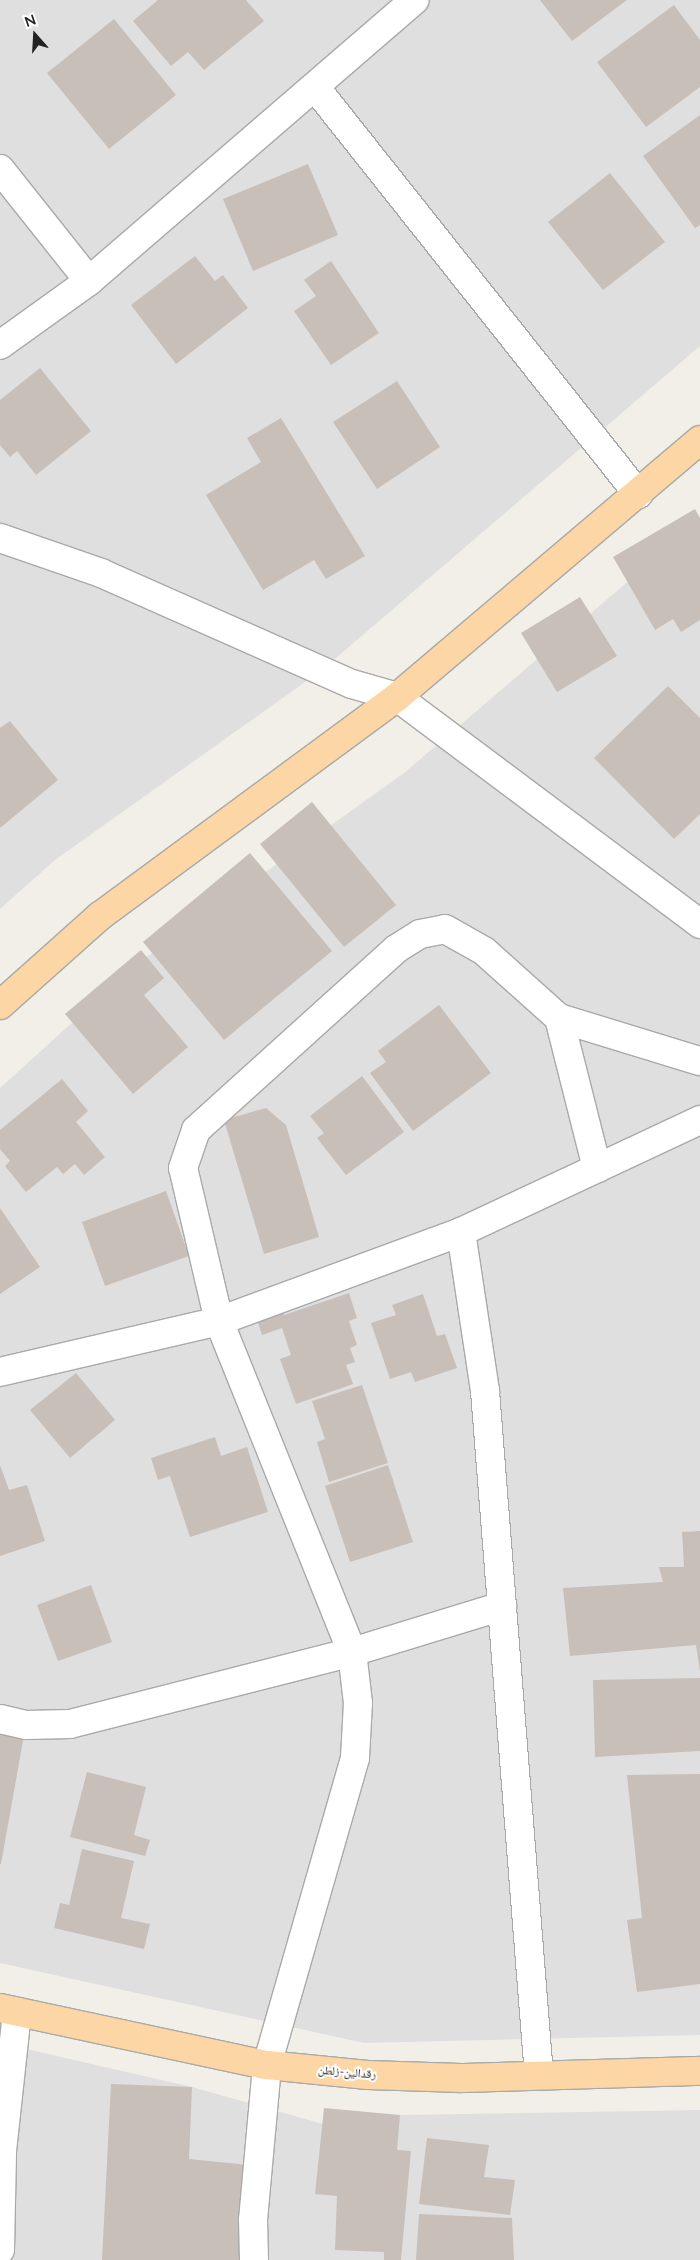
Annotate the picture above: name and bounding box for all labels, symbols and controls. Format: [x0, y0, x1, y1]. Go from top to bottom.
north arrow [10, 10, 60, 60]
text: N [22, 11, 38, 30]
street label: رقدالين-زلطن [317, 2062, 377, 2082]

